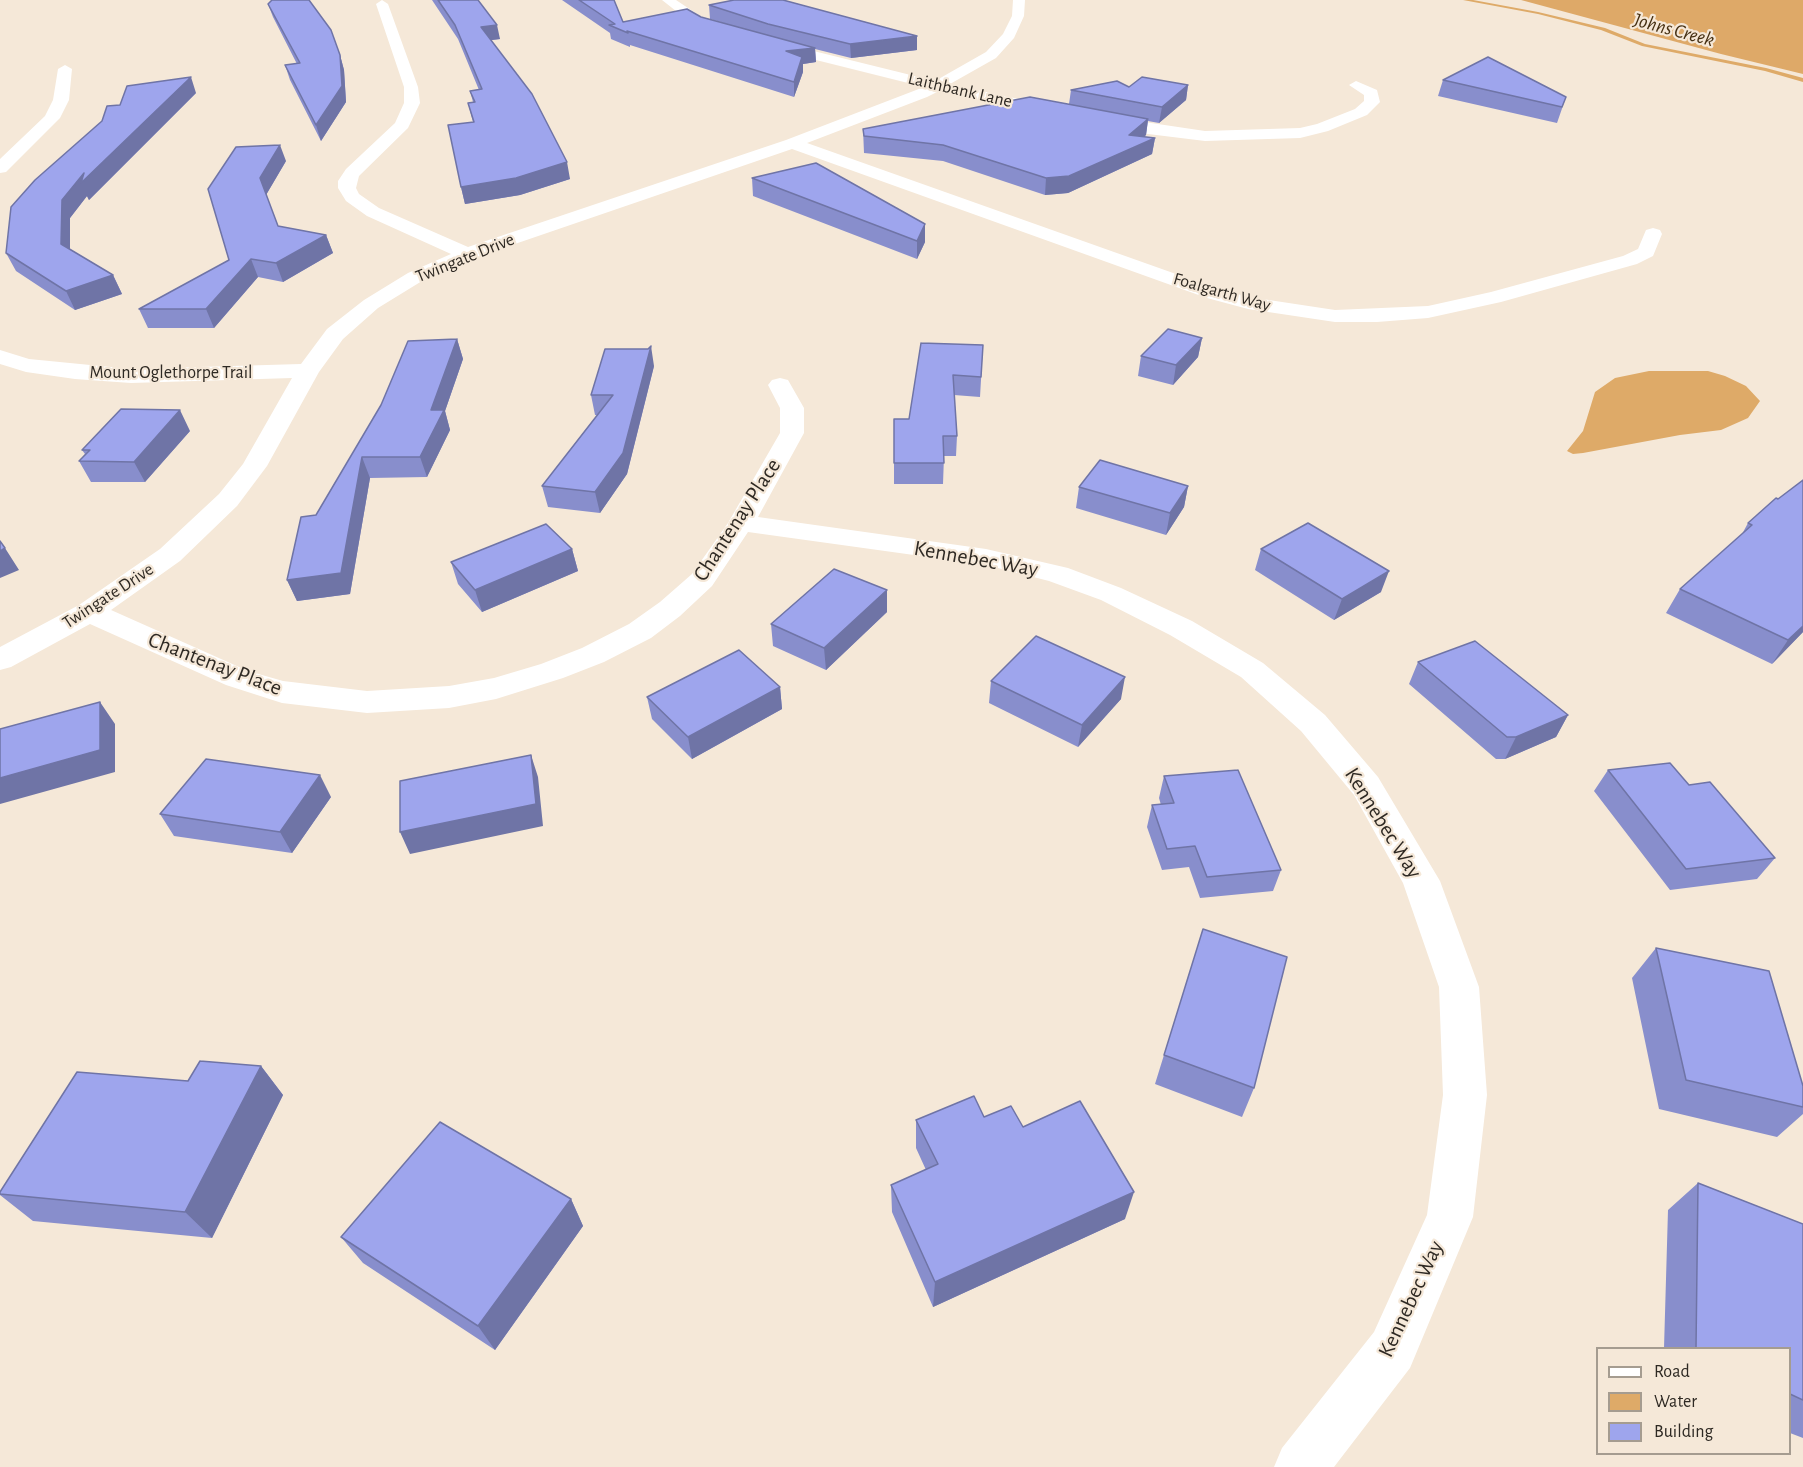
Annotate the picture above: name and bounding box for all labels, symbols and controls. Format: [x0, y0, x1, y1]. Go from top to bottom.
water label: Johns Creek [1631, 8, 1717, 52]
street label: Laithbank Lane [906, 68, 1014, 112]
street label: Twingate Drive [413, 228, 517, 288]
street label: Foalgarth Way [1171, 268, 1273, 316]
street label: Mount Oglethorpe Trail [89, 362, 253, 384]
street label: Chantenay Place [688, 454, 786, 586]
street label: Kennebec Way [912, 535, 1040, 583]
street label: Twingate Drive [58, 558, 158, 634]
street label: Chantenay Place [144, 626, 286, 702]
street label: Kennebec Way [1339, 763, 1427, 883]
street label: Kennebec Way [1373, 1237, 1449, 1361]
legend [1596, 1347, 1791, 1455]
text: Road [1654, 1363, 1690, 1381]
text: Water [1654, 1393, 1697, 1411]
text: Building [1654, 1423, 1713, 1441]

